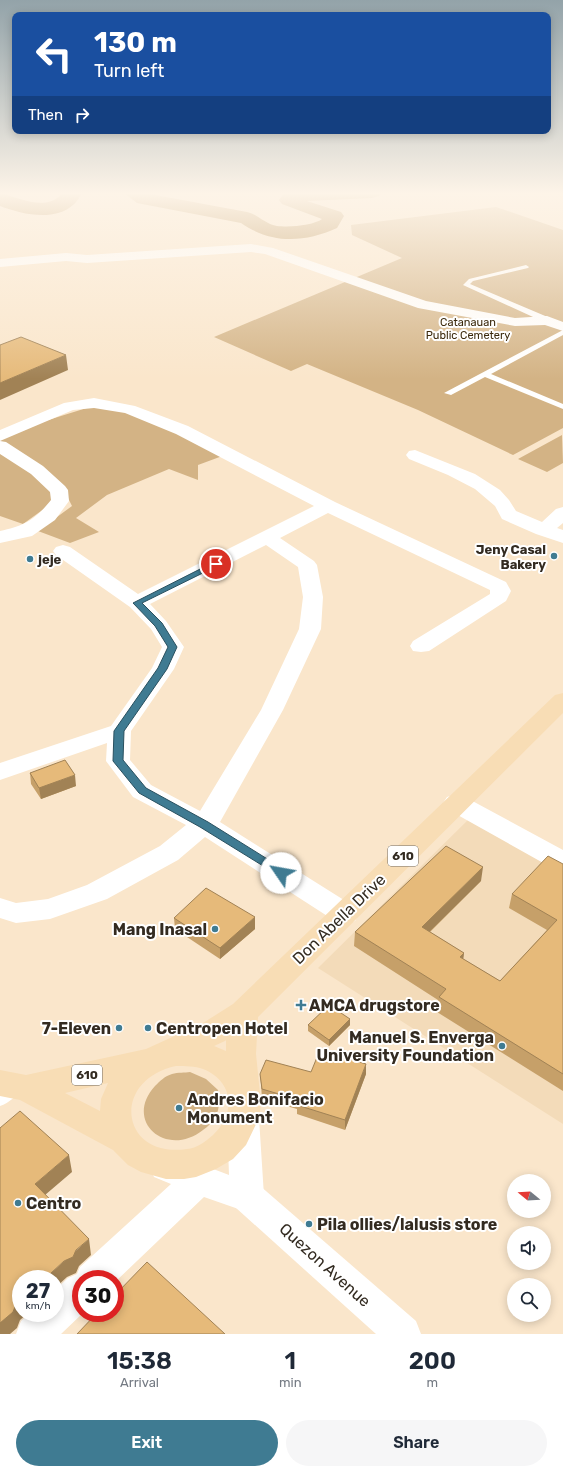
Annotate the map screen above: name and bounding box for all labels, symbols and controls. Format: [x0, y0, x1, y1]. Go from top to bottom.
text: 130 m [94, 26, 177, 59]
icon: left [28, 28, 80, 80]
text: Turn left [94, 60, 164, 82]
icon: right [71, 104, 93, 126]
text: Then [28, 106, 63, 124]
park label: Catanauan Public Cemetery [426, 316, 510, 342]
place label: Jeny Casal Bakery [476, 542, 546, 572]
pin [199, 547, 233, 581]
marker: Jeny Casal Bakery [549, 551, 559, 561]
place label: jeje [37, 552, 62, 567]
icon: arrive [205, 553, 227, 575]
marker: jeje [25, 554, 35, 564]
road number: 610 [388, 846, 418, 866]
position arrow [260, 852, 302, 894]
street label: Don Abella Drive [289, 870, 389, 968]
place label: Mang Inasal [113, 920, 207, 939]
marker: Mang Inasal [210, 924, 220, 934]
place label: AMCA drugstore [309, 996, 440, 1015]
marker: AMCA drugstore [296, 1000, 306, 1010]
place label: 7-Eleven [42, 1019, 111, 1038]
place label: Centropen Hotel [156, 1019, 288, 1038]
marker: 7-Eleven [114, 1023, 124, 1033]
marker: Centropen Hotel [143, 1023, 153, 1033]
place label: Manuel S. Enverga University Foundation [316, 1028, 494, 1065]
marker: Manuel S. Enverga University Foundation [497, 1041, 507, 1051]
road number: 610 [72, 1065, 102, 1085]
place label: Andres Bonifacio Monument [187, 1090, 324, 1127]
marker: Andres Bonifacio Monument [174, 1103, 184, 1113]
north arrow [507, 1174, 551, 1218]
map controls [507, 1174, 551, 1322]
place label: Centro [26, 1194, 82, 1213]
marker: Centro [13, 1198, 23, 1208]
place label: Pila ollies/lalusis store [317, 1215, 497, 1234]
street label: Quezon Avenue [276, 1219, 374, 1311]
marker: Pila ollies/lalusis store [304, 1219, 314, 1229]
button: sound [507, 1226, 551, 1270]
speed limit sign: 30 [72, 1270, 124, 1322]
button: search [507, 1278, 551, 1322]
text: 27 [26, 1279, 50, 1303]
text: km/h [26, 1300, 50, 1312]
text: 15:38 [107, 1347, 172, 1375]
text: 1 [285, 1347, 296, 1375]
text: 200 [409, 1347, 456, 1375]
text: Arrival [120, 1375, 159, 1390]
text: min [279, 1375, 302, 1390]
text: m [427, 1375, 438, 1390]
button: Exit [16, 1420, 278, 1466]
button: Share [286, 1420, 547, 1466]

